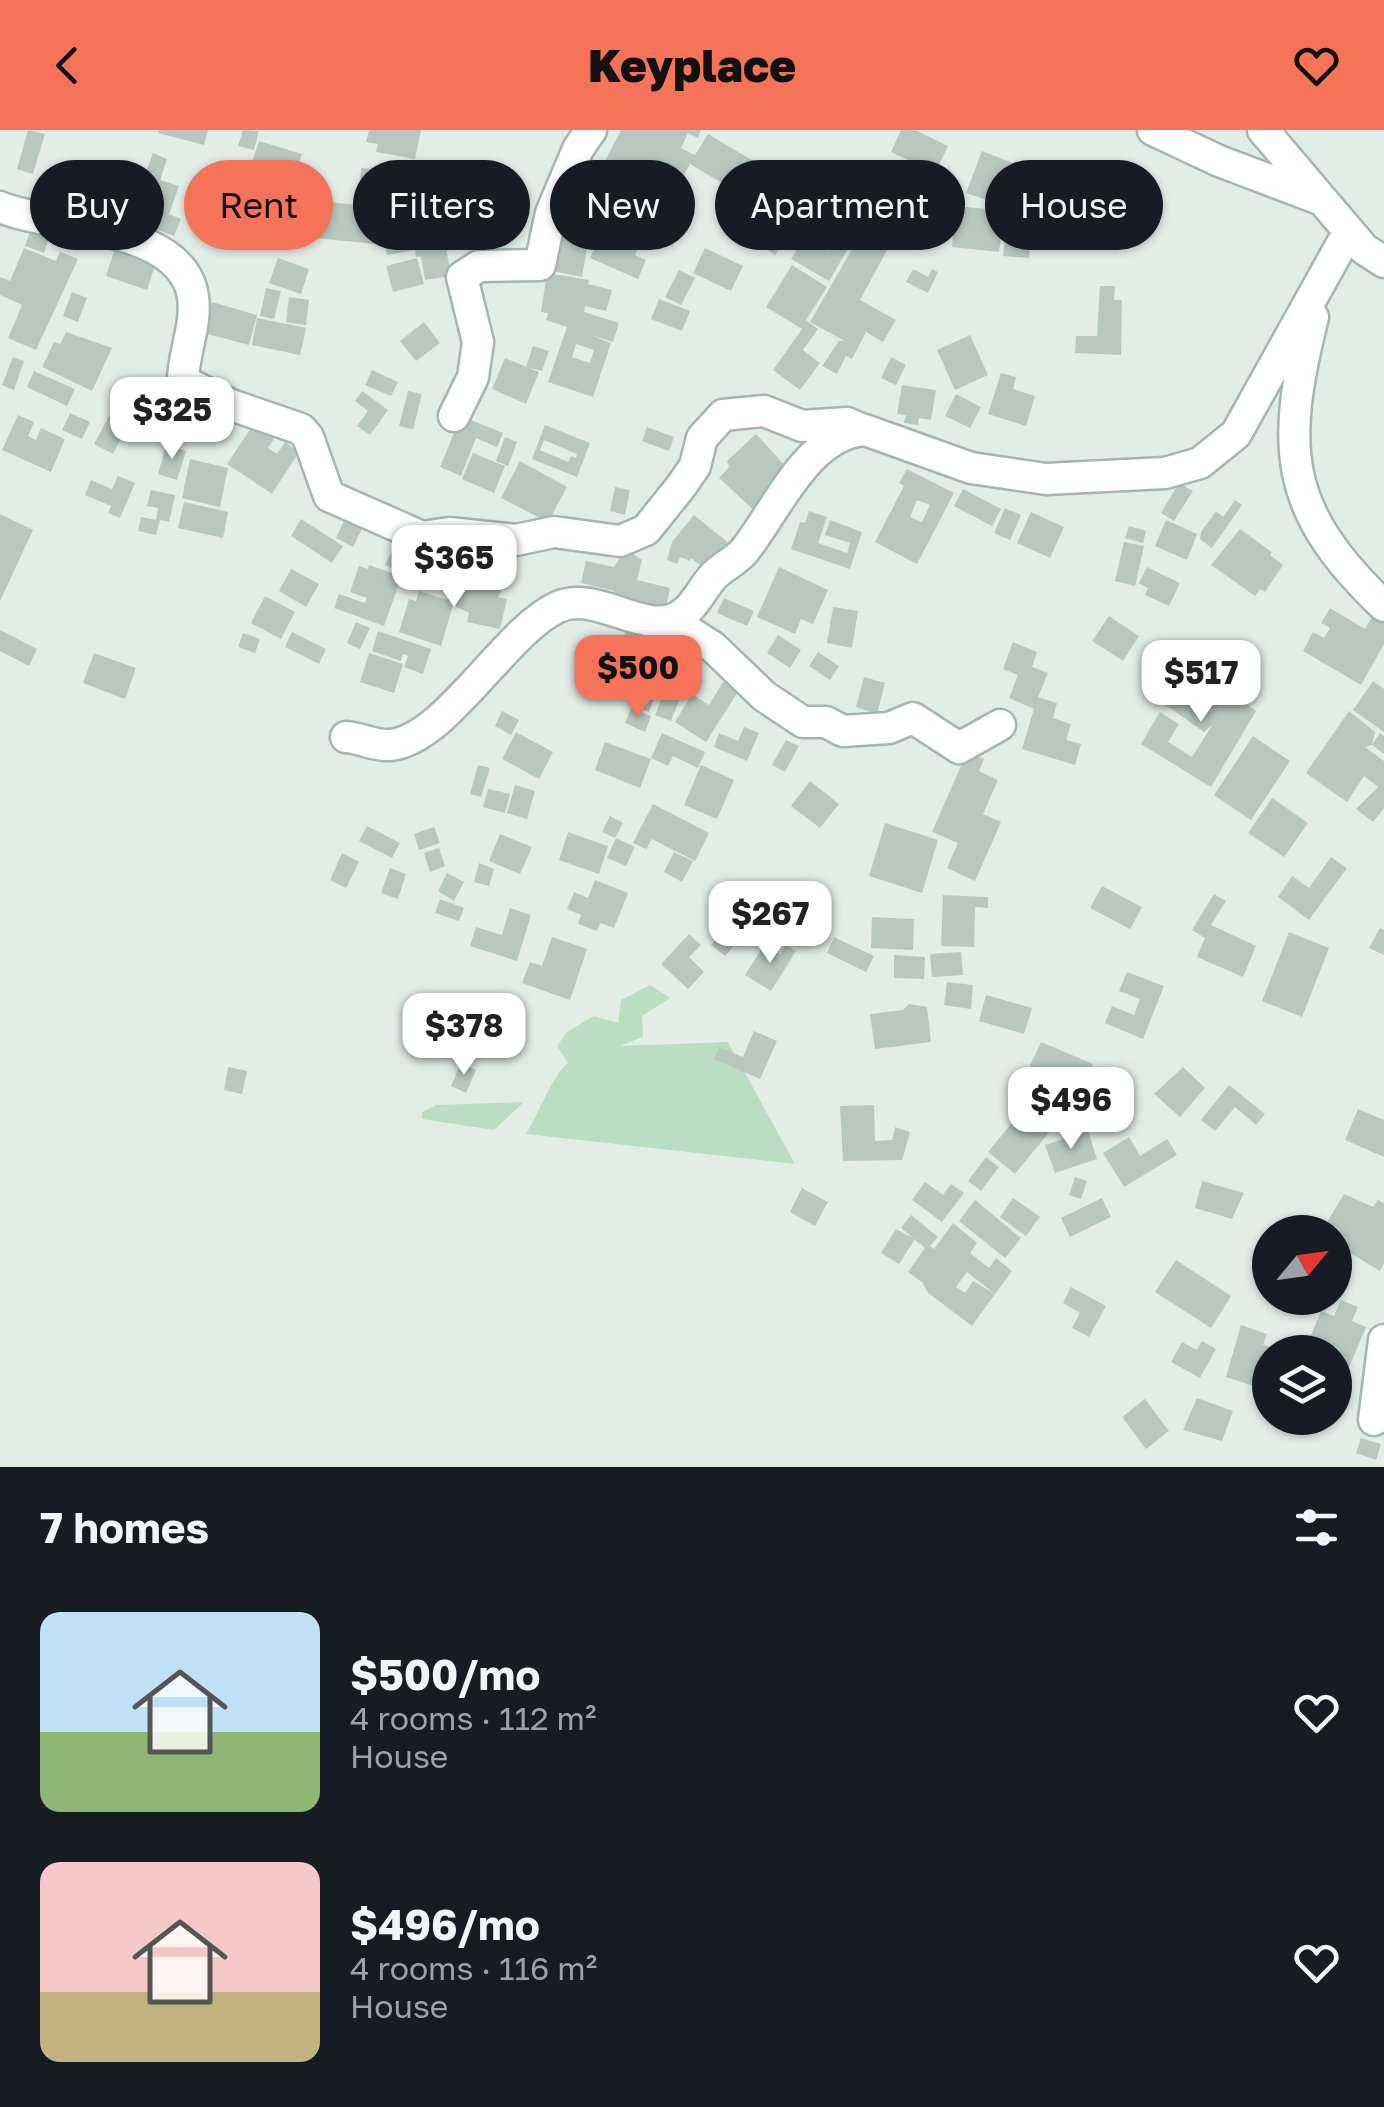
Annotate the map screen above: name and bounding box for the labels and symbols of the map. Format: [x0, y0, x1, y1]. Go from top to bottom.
pin: $325 [113, 377, 231, 462]
pin: $365 [395, 525, 513, 610]
pin: $500 [579, 635, 697, 720]
pin: $517 [1142, 640, 1260, 725]
pin: $267 [711, 881, 829, 966]
pin: $378 [405, 993, 523, 1078]
pin: $496 [1012, 1067, 1130, 1152]
north arrow [1252, 1215, 1352, 1315]

